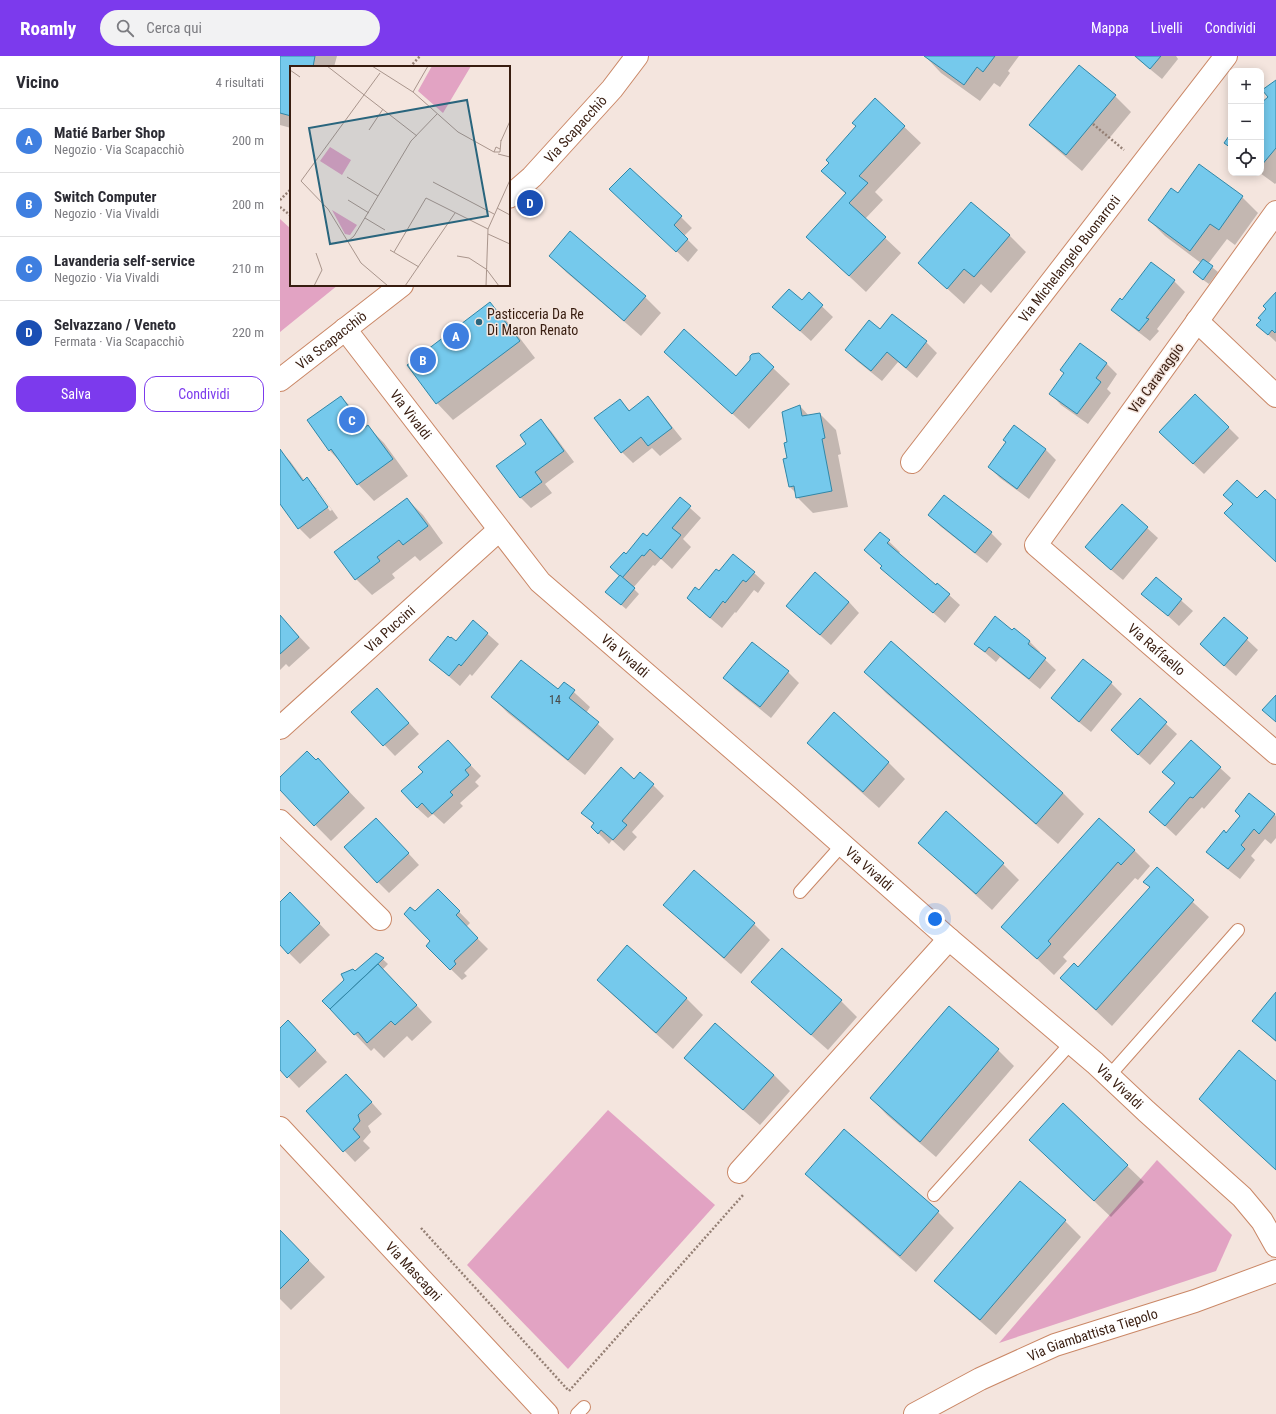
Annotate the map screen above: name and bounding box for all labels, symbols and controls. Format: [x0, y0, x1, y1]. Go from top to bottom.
search box [100, 10, 380, 46]
text: Roamly [20, 17, 76, 40]
icon: search [114, 17, 136, 39]
text: Cerca qui [146, 19, 202, 37]
text: Mappa [1091, 20, 1129, 36]
text: Livelli [1151, 20, 1183, 36]
text: Condividi [1205, 20, 1256, 36]
inset map [290, 66, 510, 286]
map controls [1228, 68, 1264, 176]
button: + [1228, 68, 1264, 104]
text: Vicino [16, 72, 59, 92]
text: 4 risultati [216, 75, 264, 90]
street label: Via Scapacchiò [541, 92, 610, 166]
button: − [1228, 104, 1264, 140]
text: Matié Barber Shop [54, 124, 165, 142]
text: A [25, 133, 33, 148]
text: 200 m [232, 133, 264, 148]
button: locate [1228, 140, 1264, 176]
text: Negozio · Via Scapacchiò [54, 142, 184, 157]
text: Switch Computer [54, 188, 156, 206]
pin: D [517, 188, 543, 218]
street label: Via Michelangelo Buonarroti [1015, 192, 1123, 325]
text: B [25, 197, 33, 212]
text: 200 m [232, 197, 264, 212]
text: Negozio · Via Vivaldi [54, 206, 159, 221]
text: Lavanderia self-service [54, 252, 195, 270]
text: C [25, 261, 33, 276]
text: 210 m [232, 261, 264, 276]
text: Negozio · Via Vivaldi [54, 270, 159, 285]
place label: Pasticceria Da Re Di Maron Renato [487, 306, 584, 338]
street label: Via Scapacchiò [293, 308, 370, 373]
text: Selvazzano / Veneto [54, 316, 176, 334]
marker: Pasticceria Da Re Di Maron Renato [474, 317, 484, 327]
pin: A [443, 321, 469, 351]
text: D [25, 325, 33, 340]
text: 220 m [232, 325, 264, 340]
text: Fermata · Via Scapacchiò [54, 334, 184, 349]
street label: Via Caravaggio [1125, 340, 1187, 416]
pin: B [410, 345, 436, 375]
button: Salva [16, 376, 136, 412]
button: Condividi [144, 376, 264, 412]
street label: Via Vivaldi [387, 387, 435, 442]
pin: C [339, 405, 365, 435]
street label: Via Puccini [362, 602, 418, 655]
street label: Via Raffaello [1125, 620, 1189, 679]
street label: Via Vivaldi [598, 631, 652, 681]
house number: 14 [549, 693, 561, 707]
street label: Via Vivaldi [842, 843, 896, 894]
your location [925, 909, 945, 929]
street label: Via Vivaldi [1093, 1061, 1146, 1112]
street label: Via Mascagni [382, 1238, 445, 1304]
street label: Via Giambattista Tiepolo [1025, 1305, 1160, 1364]

